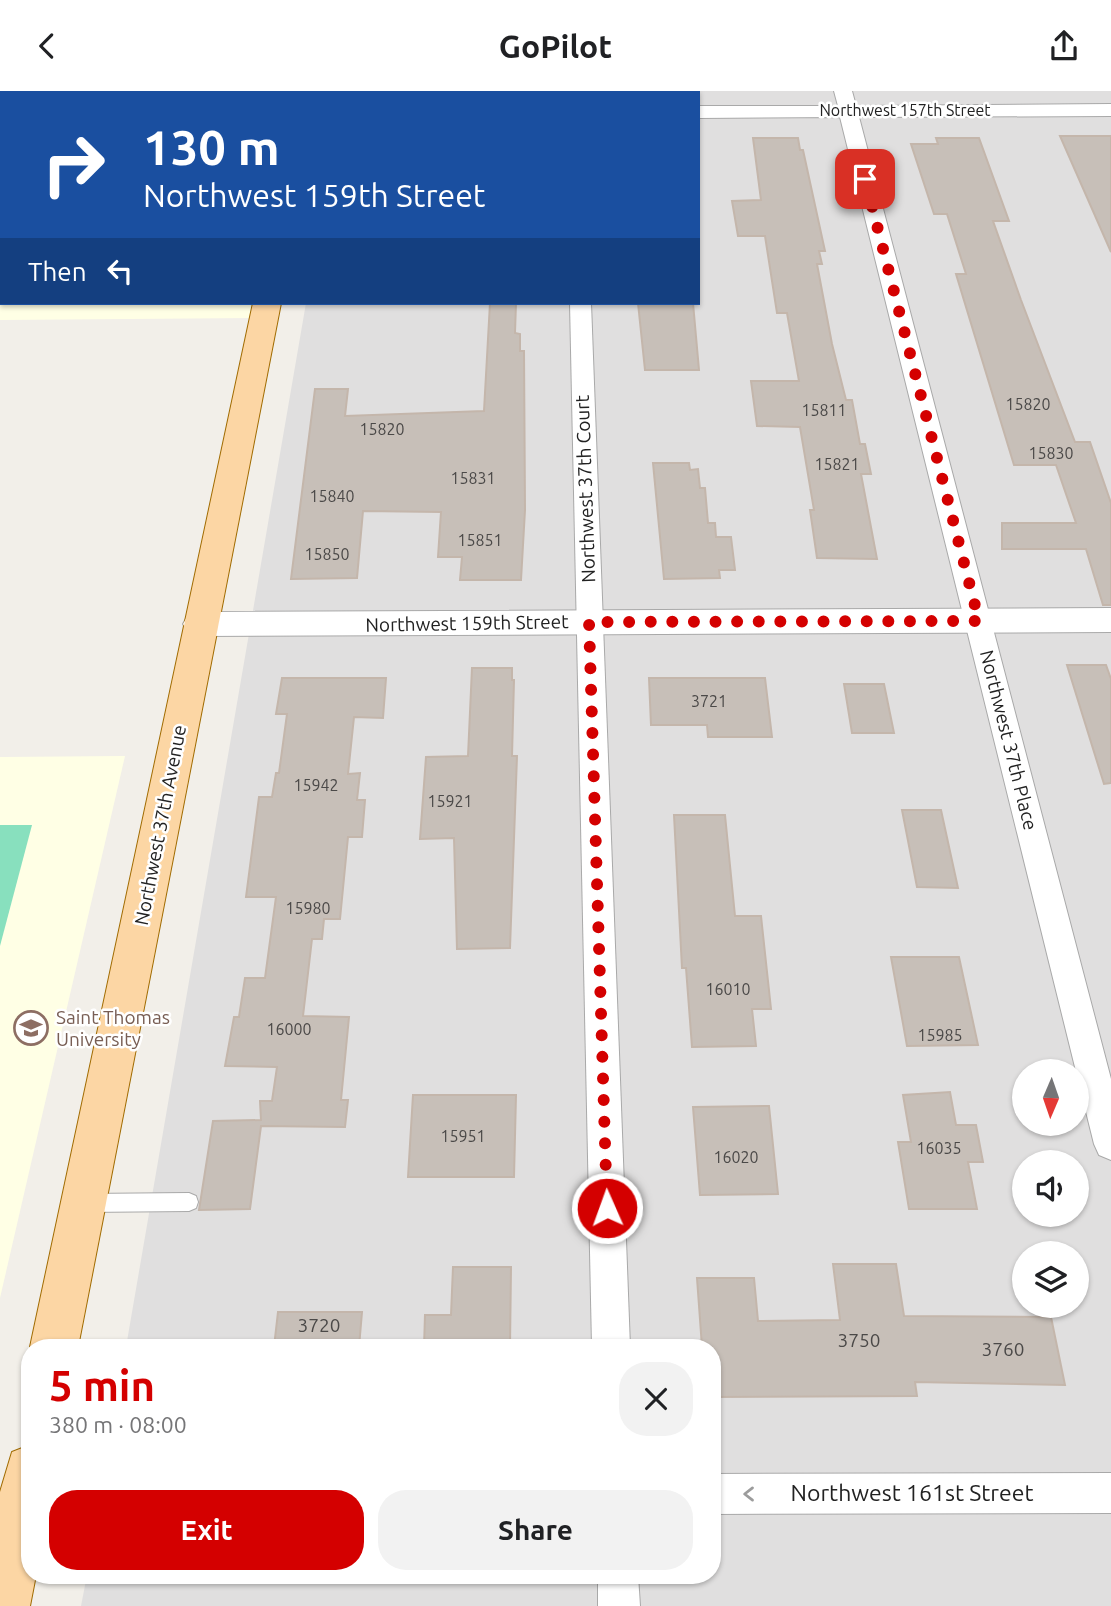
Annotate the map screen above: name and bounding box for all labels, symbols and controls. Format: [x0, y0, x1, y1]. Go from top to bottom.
icon: back [28, 27, 66, 65]
icon: share [1045, 27, 1083, 65]
text: GoPilot [499, 28, 612, 64]
street label: Northwest 157th Street [819, 101, 991, 119]
icon: right [28, 119, 119, 210]
text: 130 m [143, 119, 280, 174]
pin [835, 149, 895, 209]
icon: arrive [846, 160, 884, 198]
text: Northwest 159th Street [143, 177, 485, 213]
icon: left [101, 252, 139, 290]
text: Then [28, 257, 87, 286]
street label: Northwest 37th Court [571, 394, 599, 583]
house number: 15820 [1005, 395, 1051, 413]
house number: 15811 [801, 401, 847, 419]
house number: 15820 [359, 420, 405, 438]
house number: 15830 [1028, 444, 1074, 462]
house number: 15821 [814, 455, 860, 473]
house number: 15831 [450, 469, 496, 487]
house number: 15840 [309, 487, 355, 505]
house number: 15851 [457, 531, 503, 549]
house number: 15850 [304, 545, 350, 563]
street label: Northwest 159th Street [365, 610, 569, 636]
street label: Northwest 37th Place [976, 648, 1042, 832]
house number: 3721 [691, 692, 727, 710]
street label: Northwest 37th Avenue [130, 723, 190, 927]
house number: 15942 [293, 776, 339, 794]
house number: 15921 [427, 792, 473, 810]
house number: 15980 [285, 899, 331, 917]
house number: 16010 [705, 980, 751, 998]
place label: Saint Thomas University [56, 1006, 170, 1050]
school or university icon: Saint Thomas University [12, 1009, 50, 1047]
house number: 16000 [266, 1020, 312, 1038]
house number: 15985 [917, 1026, 963, 1044]
north arrow [1012, 1059, 1088, 1136]
map controls [1012, 1059, 1089, 1318]
house number: 15951 [440, 1127, 486, 1145]
house number: 16035 [916, 1139, 962, 1157]
house number: 16020 [713, 1148, 759, 1166]
button: sound [1012, 1150, 1089, 1227]
position arrow [570, 1171, 644, 1245]
button: layers [1012, 1241, 1089, 1318]
house number: 3720 [298, 1314, 340, 1336]
house number: 3750 [838, 1329, 880, 1351]
house number: 3760 [982, 1338, 1024, 1360]
text: 5 min [49, 1362, 155, 1409]
button: close [619, 1362, 693, 1436]
text: 380 m · 08:00 [49, 1412, 187, 1437]
street label: Northwest 161st Street [791, 1480, 1033, 1505]
one-way arrow [743, 1486, 754, 1502]
button: Exit [49, 1490, 364, 1570]
button: Share [378, 1490, 693, 1570]

